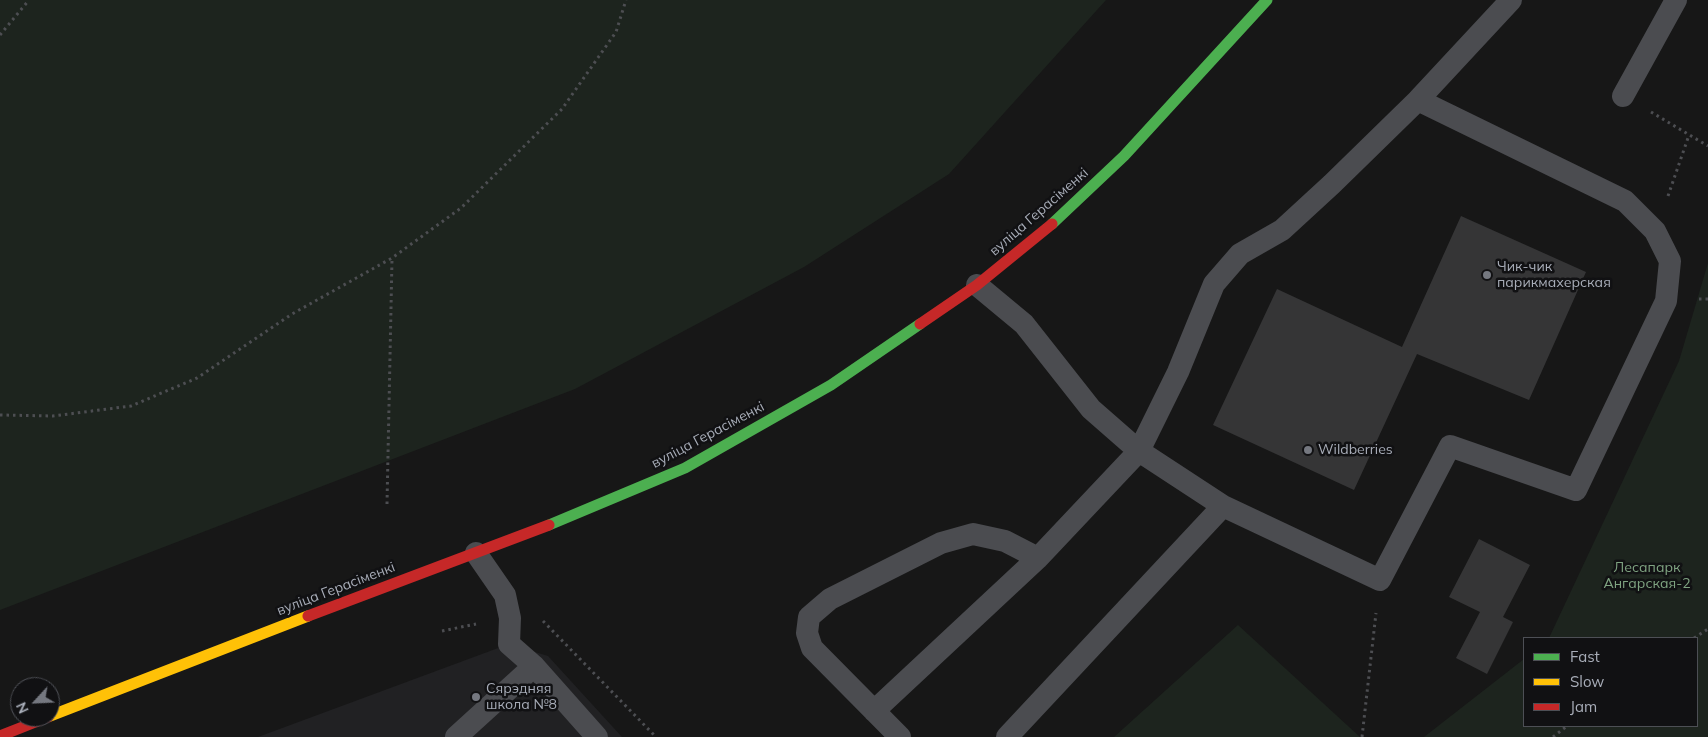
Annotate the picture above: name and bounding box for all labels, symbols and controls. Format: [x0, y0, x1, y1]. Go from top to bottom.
street label: вуліца Герасіменкі [986, 165, 1092, 259]
place label: Чик-чик парикмахерская [1497, 259, 1611, 292]
marker: Чик-чик парикмахерская [1481, 269, 1493, 281]
street label: вуліца Герасіменкі [649, 398, 767, 472]
place label: Wildberries [1318, 442, 1393, 458]
marker: Wildberries [1302, 444, 1314, 456]
street label: вуліца Герасіменкі [274, 559, 398, 619]
park label: Лесапарк Ангарская-2 [1603, 560, 1691, 592]
legend [1523, 637, 1698, 727]
text: Fast [1570, 647, 1600, 666]
text: Slow [1570, 672, 1604, 691]
north arrow [10, 677, 60, 727]
place label: Сярэдняя школа №8 [486, 681, 557, 714]
marker: Сярэдняя школа №8 [470, 691, 482, 703]
text: Jam [1570, 697, 1597, 716]
text: N [12, 699, 33, 717]

